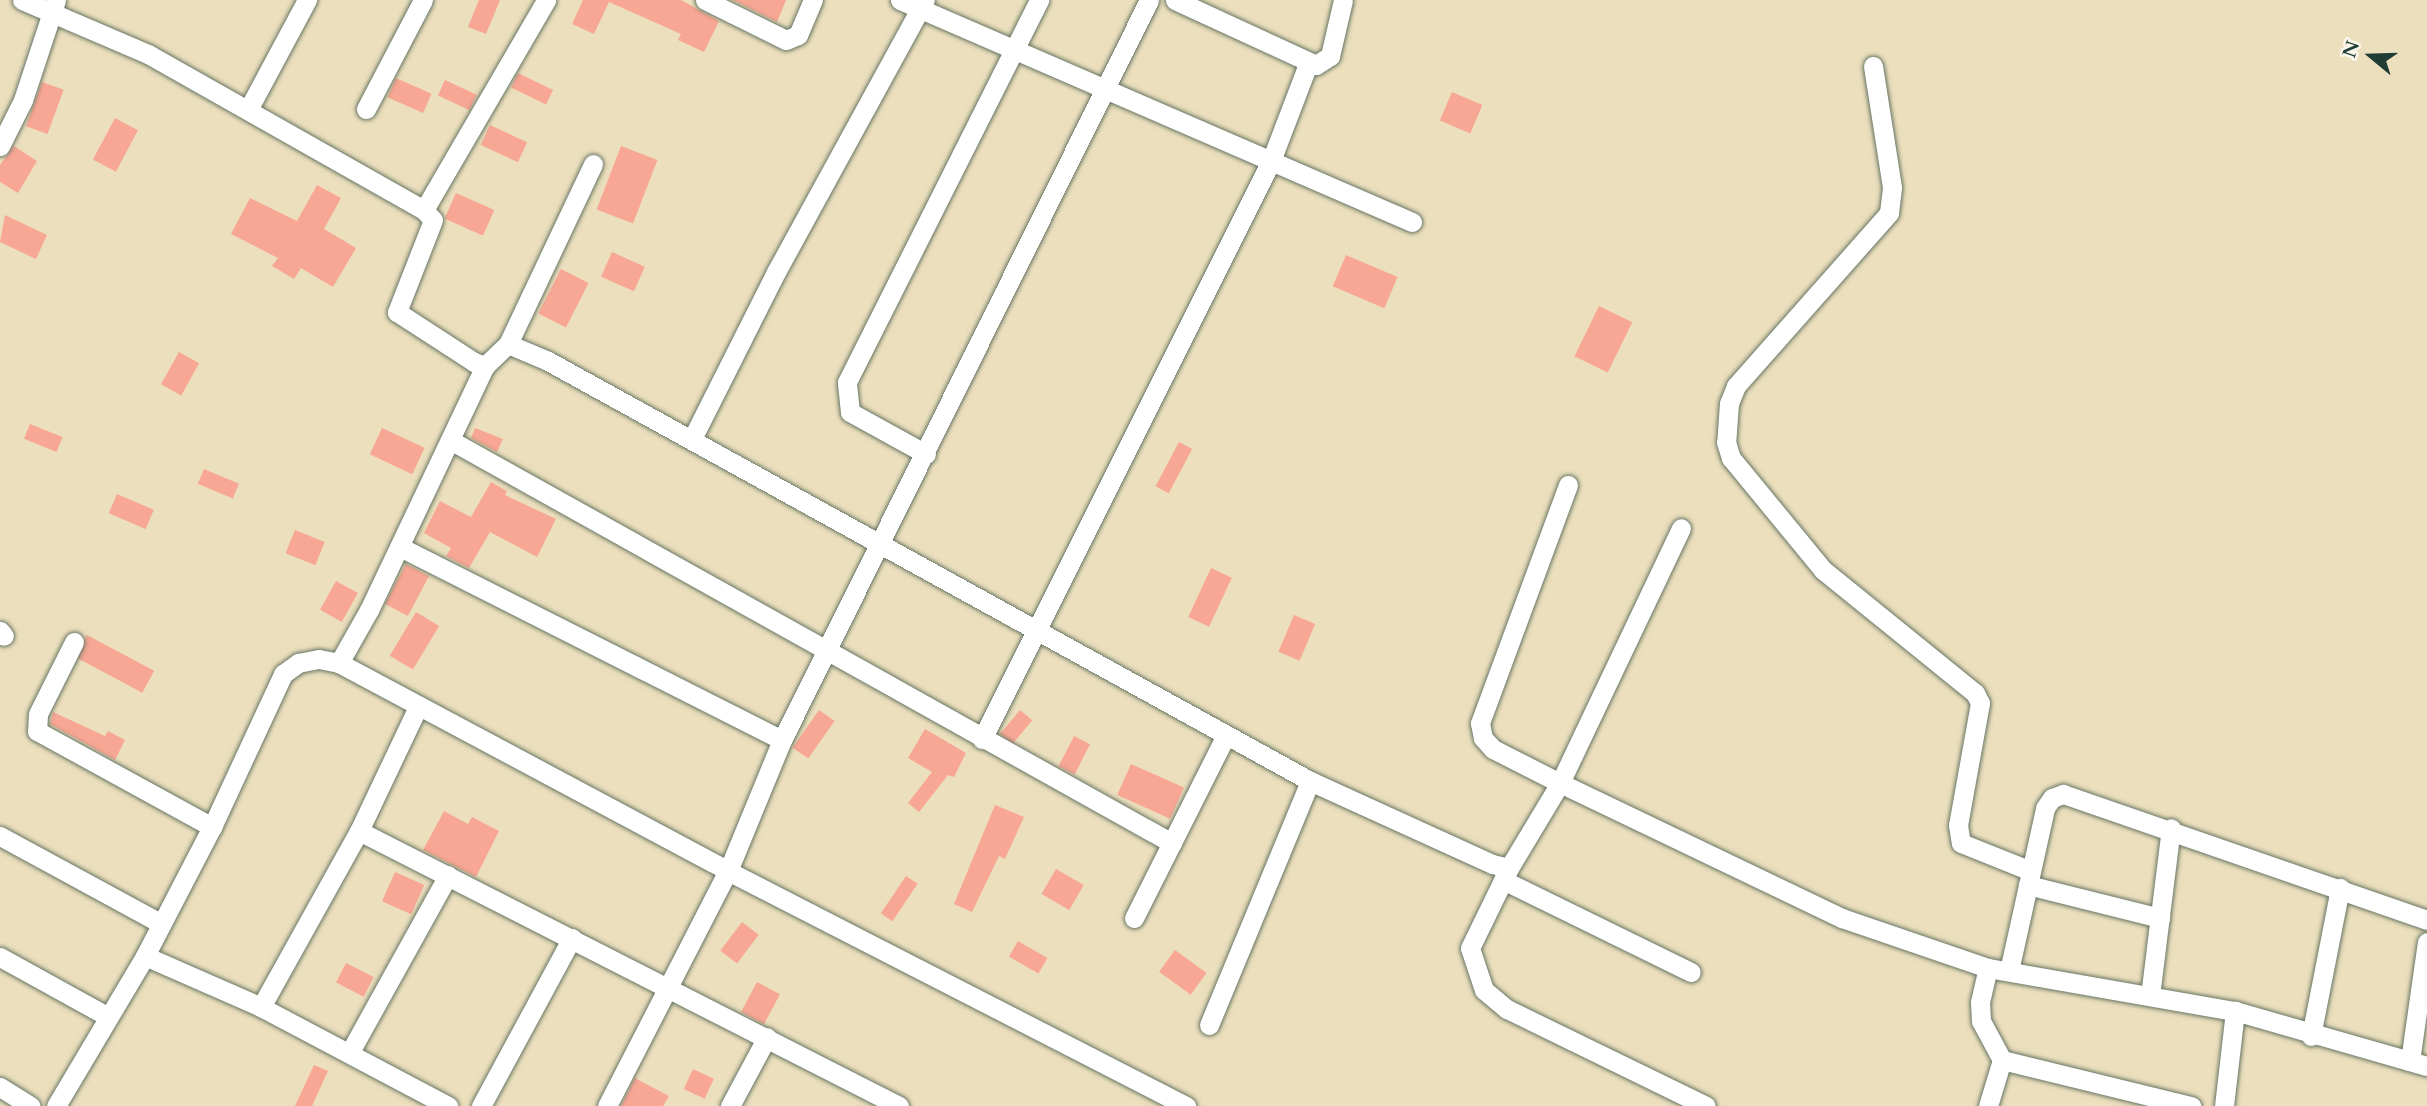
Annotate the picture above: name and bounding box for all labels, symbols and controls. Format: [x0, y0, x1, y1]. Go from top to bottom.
north arrow [2336, 21, 2406, 91]
text: N [2336, 37, 2366, 61]

